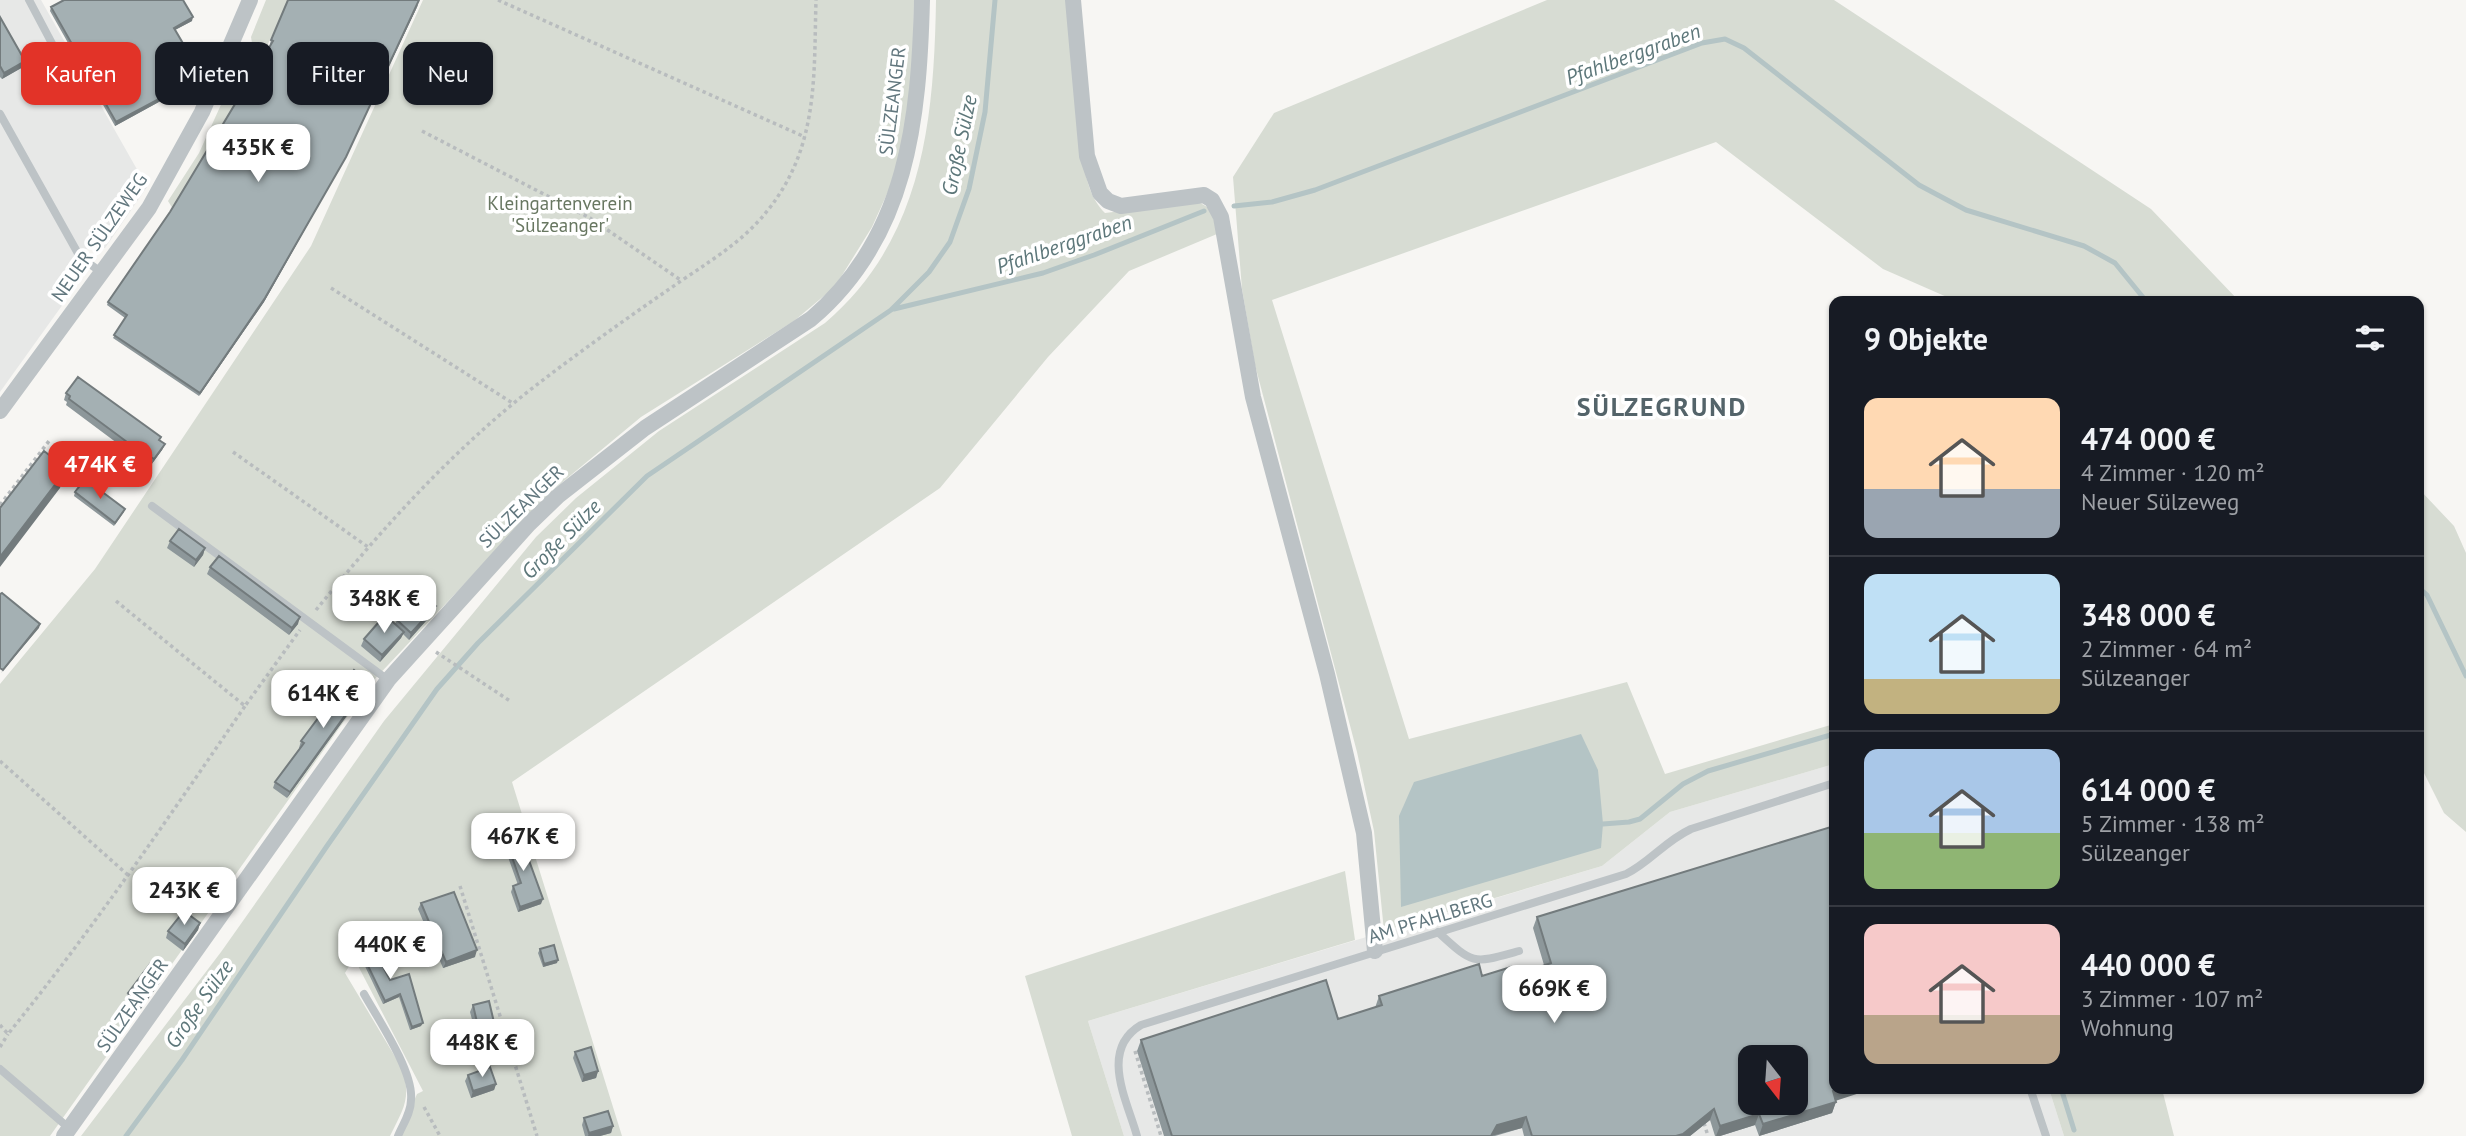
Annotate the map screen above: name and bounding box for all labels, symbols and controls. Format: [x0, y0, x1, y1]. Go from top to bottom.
water label: Pfahlberggraben [1562, 17, 1704, 91]
chip: Kaufen [21, 42, 141, 105]
chip: Mieten [155, 42, 273, 105]
chip: Filter [287, 42, 389, 105]
chip: Neu [403, 42, 493, 105]
street label: SÜLZEANGER [873, 45, 911, 157]
water label: Große Sülze [935, 92, 983, 198]
pin: 435K € [201, 124, 315, 184]
text: 435K € [222, 132, 294, 161]
street label: NEUER SÜLZEWEG [46, 168, 152, 306]
park label: Kleingartenverein 'Sülzeanger' [487, 191, 633, 237]
water label: Pfahlberggraben [993, 208, 1135, 280]
text: 9 Objekte [1864, 319, 1988, 358]
icon: filters [2351, 319, 2389, 357]
district label: SÜLZEGRUND [1577, 390, 1747, 423]
text: 474 000 € [2081, 419, 2215, 458]
icon: home [1920, 426, 2004, 510]
pin: 474K € [43, 442, 157, 501]
text: 474K € [64, 449, 136, 478]
text: 4 Zimmer · 120 m² [2081, 458, 2265, 487]
street label: SÜLZEANGER [473, 459, 569, 553]
text: Neuer Sülzeweg [2081, 487, 2239, 516]
water label: Große Sülze [515, 493, 607, 585]
pin: 348K € [327, 576, 441, 635]
text: 348K € [348, 583, 420, 612]
text: 348 000 € [2081, 595, 2215, 634]
icon: home [1920, 602, 2004, 686]
text: 2 Zimmer · 64 m² [2081, 634, 2252, 663]
text: Sülzeanger [2081, 663, 2190, 692]
pin: 614K € [266, 670, 380, 730]
text: 614K € [287, 678, 359, 707]
text: 614 000 € [2081, 770, 2215, 809]
icon: home [1920, 777, 2004, 861]
text: 5 Zimmer · 138 m² [2081, 809, 2265, 838]
pin: 467K € [466, 814, 580, 873]
text: 467K € [487, 821, 559, 850]
text: Sülzeanger [2081, 838, 2190, 867]
pin: 243K € [127, 867, 241, 927]
text: 243K € [148, 875, 220, 904]
street label: AM PFAHLBERG [1365, 888, 1495, 948]
pin: 440K € [333, 922, 447, 981]
text: 440K € [354, 929, 426, 958]
text: 440 000 € [2081, 945, 2215, 984]
icon: home [1920, 952, 2004, 1036]
street label: SÜLZEANGER [91, 953, 173, 1057]
water label: Große Sülze [159, 954, 239, 1054]
pin: 669K € [1497, 965, 1611, 1025]
text: 669K € [1518, 973, 1590, 1002]
text: 3 Zimmer · 107 m² [2081, 984, 2263, 1013]
text: Wohnung [2081, 1013, 2174, 1042]
pin: 448K € [425, 1020, 539, 1079]
text: 448K € [446, 1027, 518, 1056]
north arrow [1738, 1045, 1808, 1115]
map controls [1738, 1045, 1808, 1115]

